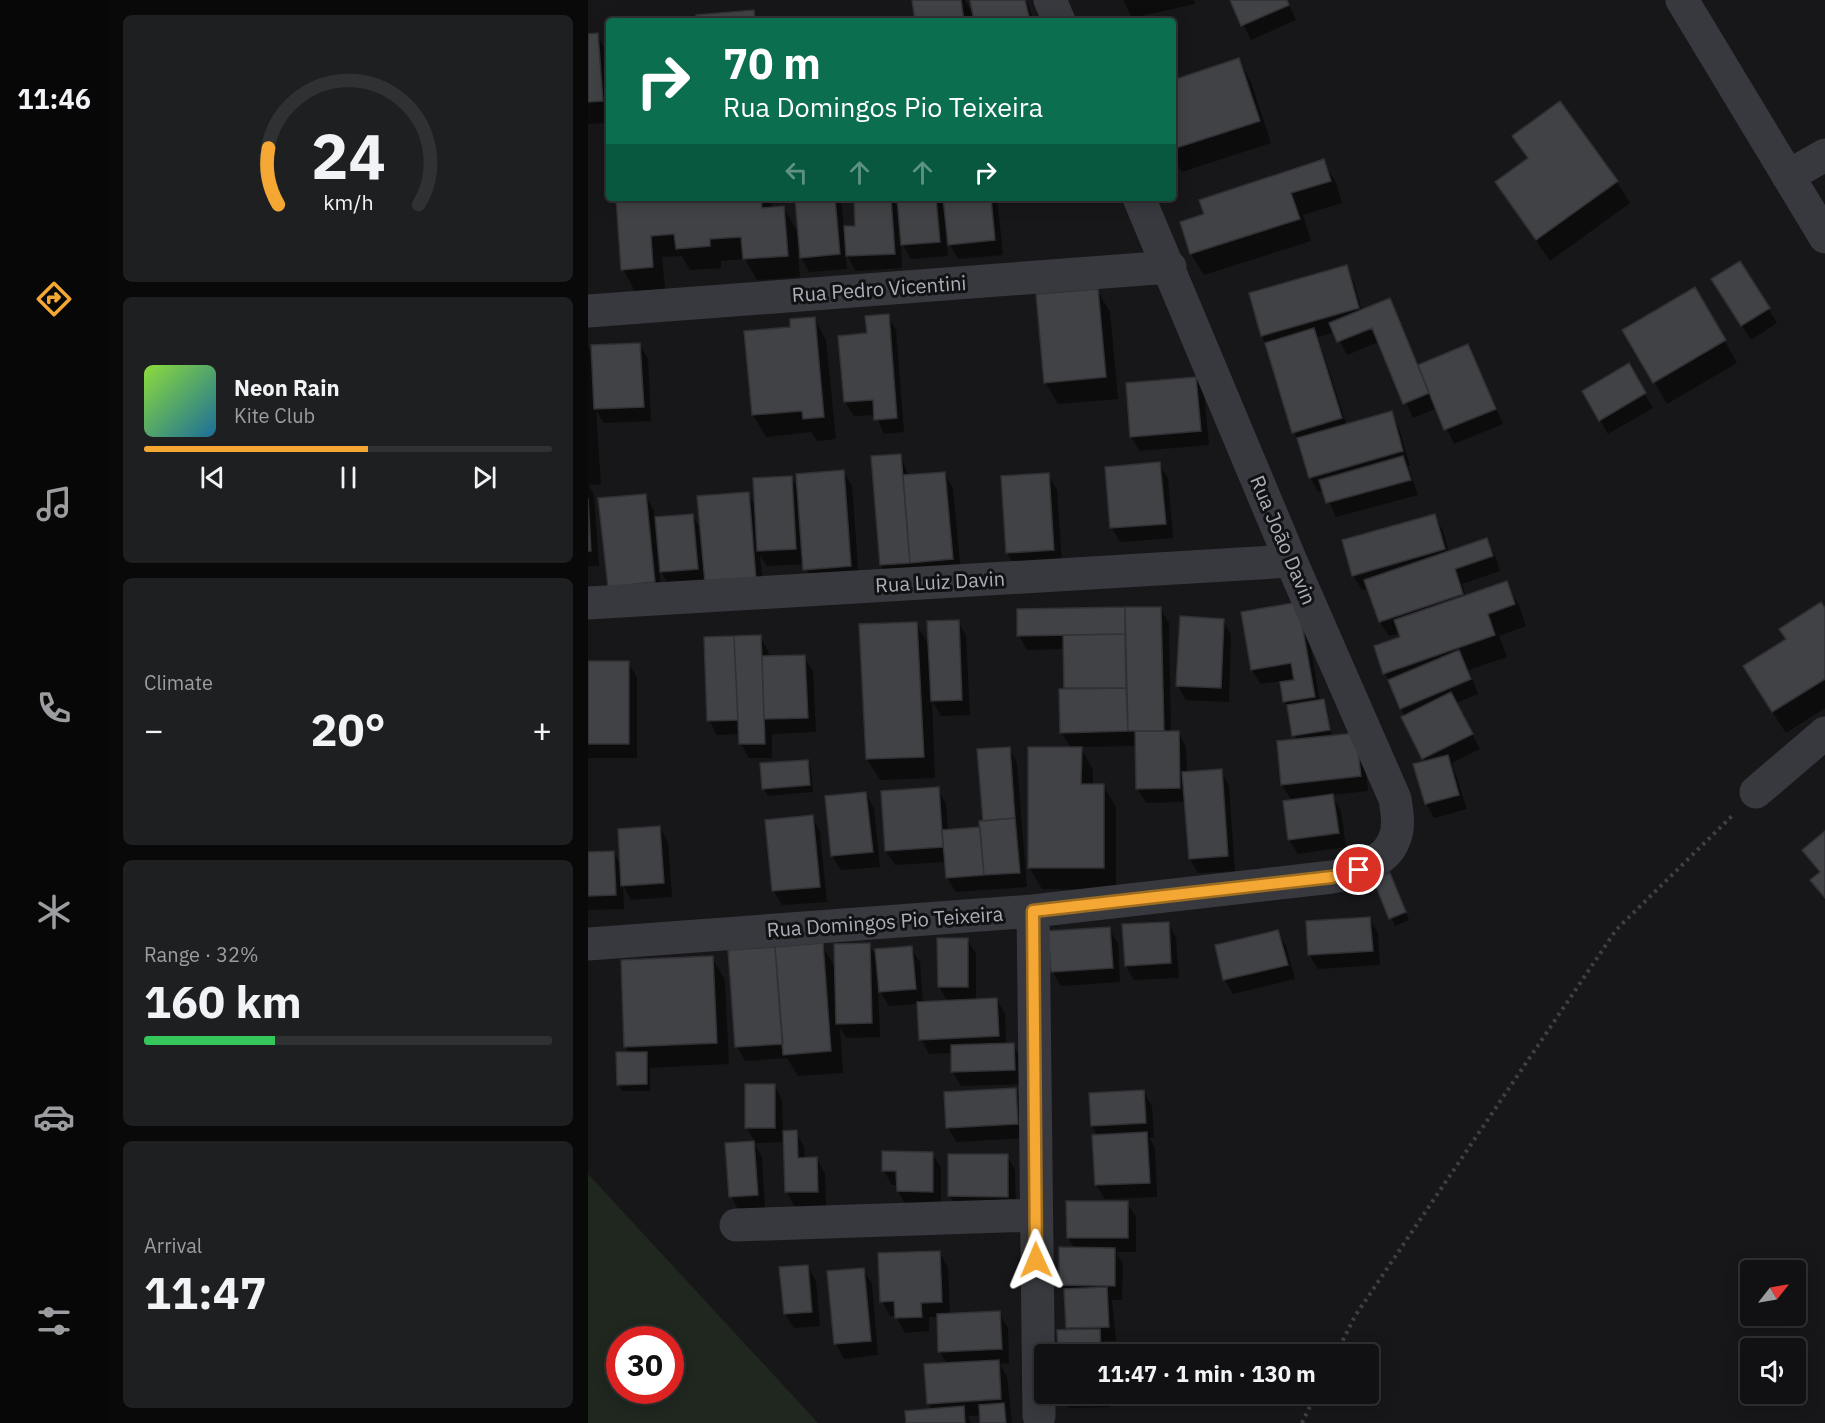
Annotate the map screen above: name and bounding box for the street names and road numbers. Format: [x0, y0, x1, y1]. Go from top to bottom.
street label: Rua Pedro Vicentini [791, 269, 967, 308]
street label: Rua João Davin [1244, 471, 1323, 608]
street label: Rua Luiz Davin [874, 565, 1006, 598]
street label: Rua Domingos Pio Teixeira [766, 900, 1004, 943]

